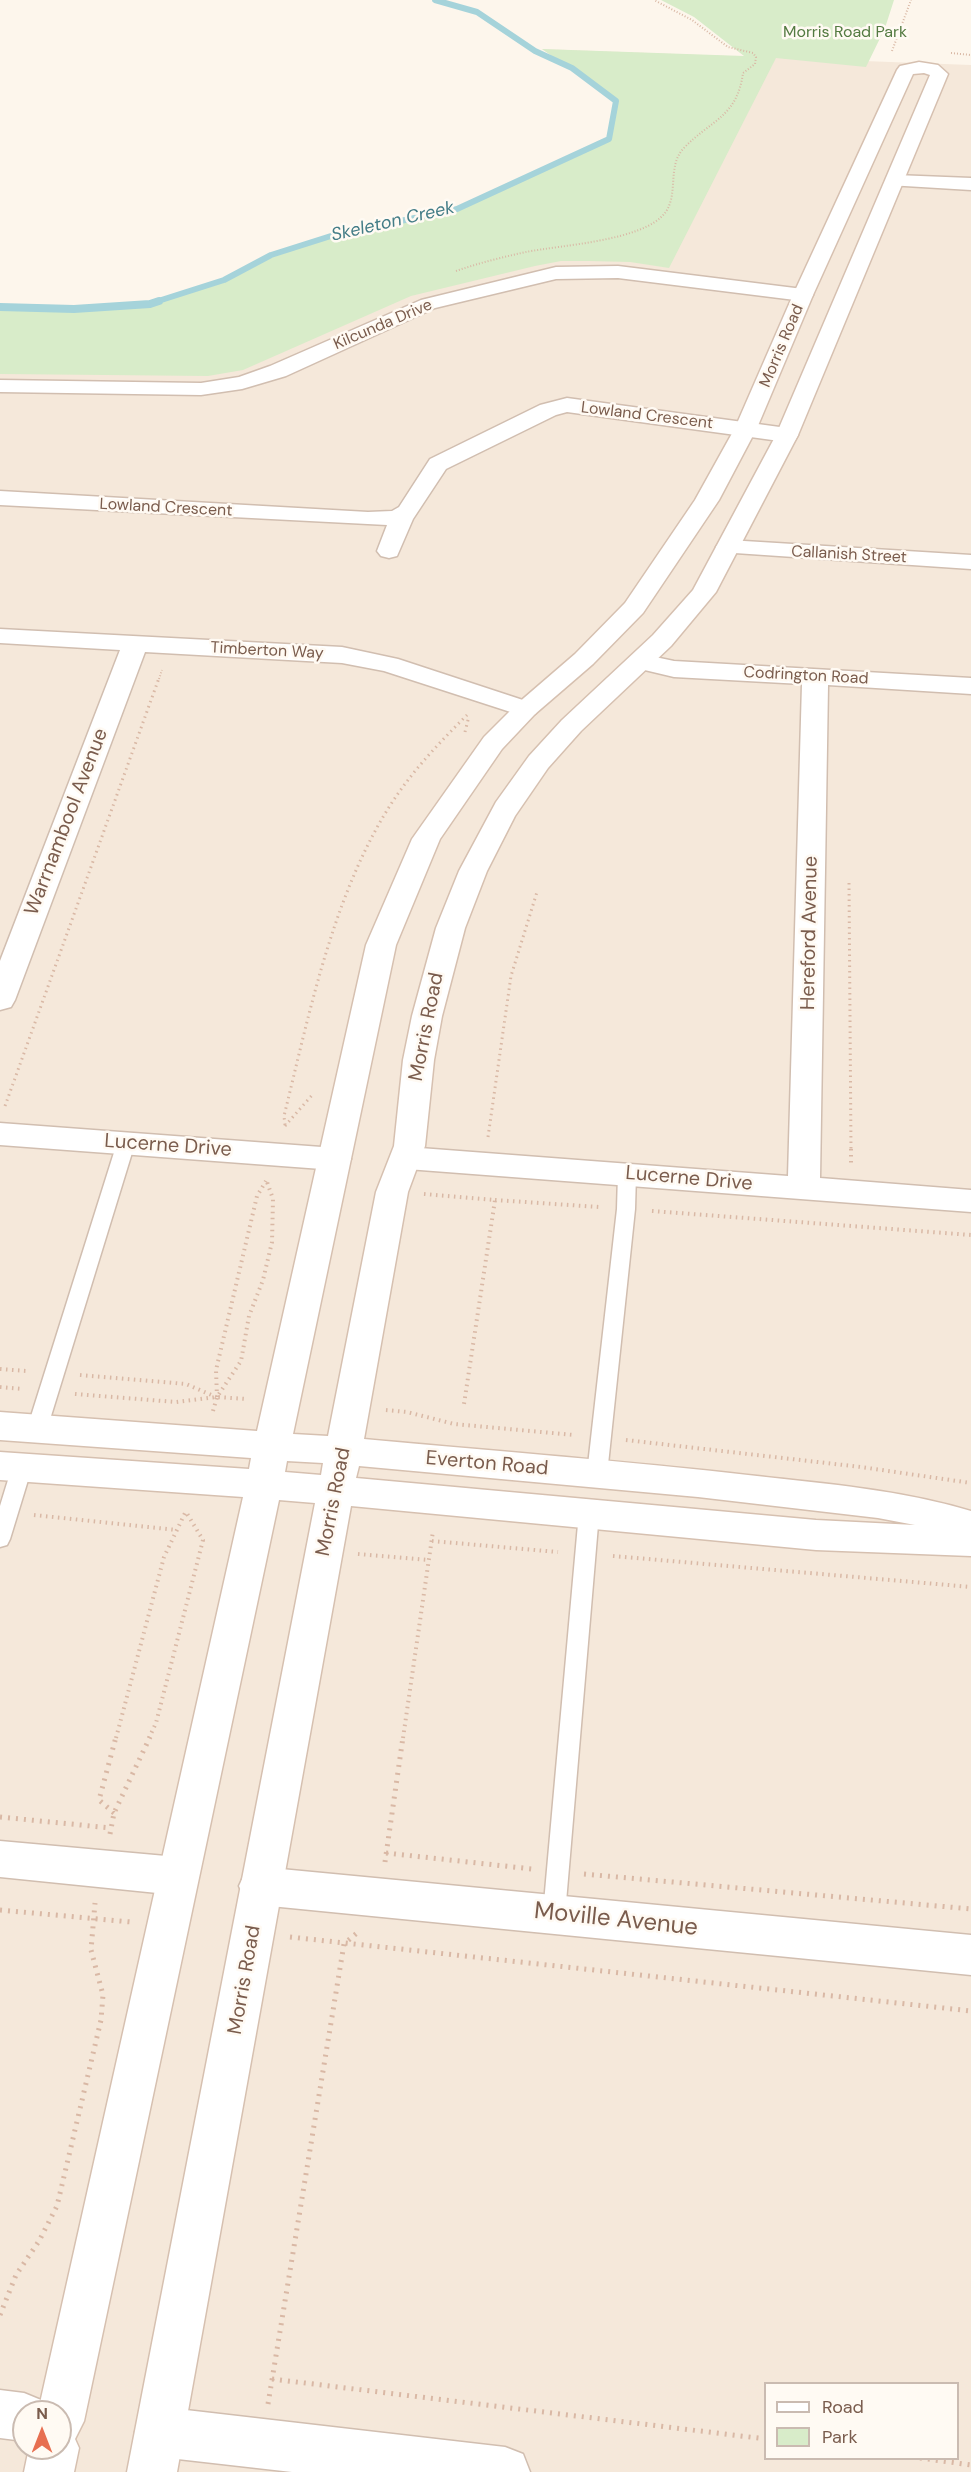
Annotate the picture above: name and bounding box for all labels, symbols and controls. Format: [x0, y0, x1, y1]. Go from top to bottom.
park label: Morris Road Park [783, 23, 907, 43]
water label: Skeleton Creek [329, 197, 457, 247]
street label: Kilcunda Drive [331, 296, 435, 354]
street label: Morris Road [756, 302, 808, 390]
street label: Lowland Crescent [580, 398, 714, 434]
street label: Lowland Crescent [99, 495, 233, 521]
street label: Callanish Street [791, 542, 907, 568]
street label: Timberton Way [210, 638, 324, 664]
street label: Codrington Road [743, 663, 869, 689]
street label: Warrnambool Avenue [20, 725, 114, 919]
street label: Hereford Avenue [797, 856, 823, 1010]
street label: Morris Road [405, 971, 449, 1083]
street label: Lucerne Drive [103, 1130, 233, 1162]
street label: Lucerne Drive [624, 1161, 754, 1197]
street label: Morris Road [312, 1446, 356, 1558]
street label: Everton Road [425, 1447, 549, 1481]
street label: Moville Avenue [533, 1897, 699, 1943]
street label: Morris Road [224, 1924, 266, 2036]
legend [764, 2382, 959, 2460]
text: Road [822, 2395, 864, 2419]
north arrow [12, 2400, 72, 2460]
text: N [36, 2403, 48, 2424]
text: Park [822, 2425, 858, 2449]

